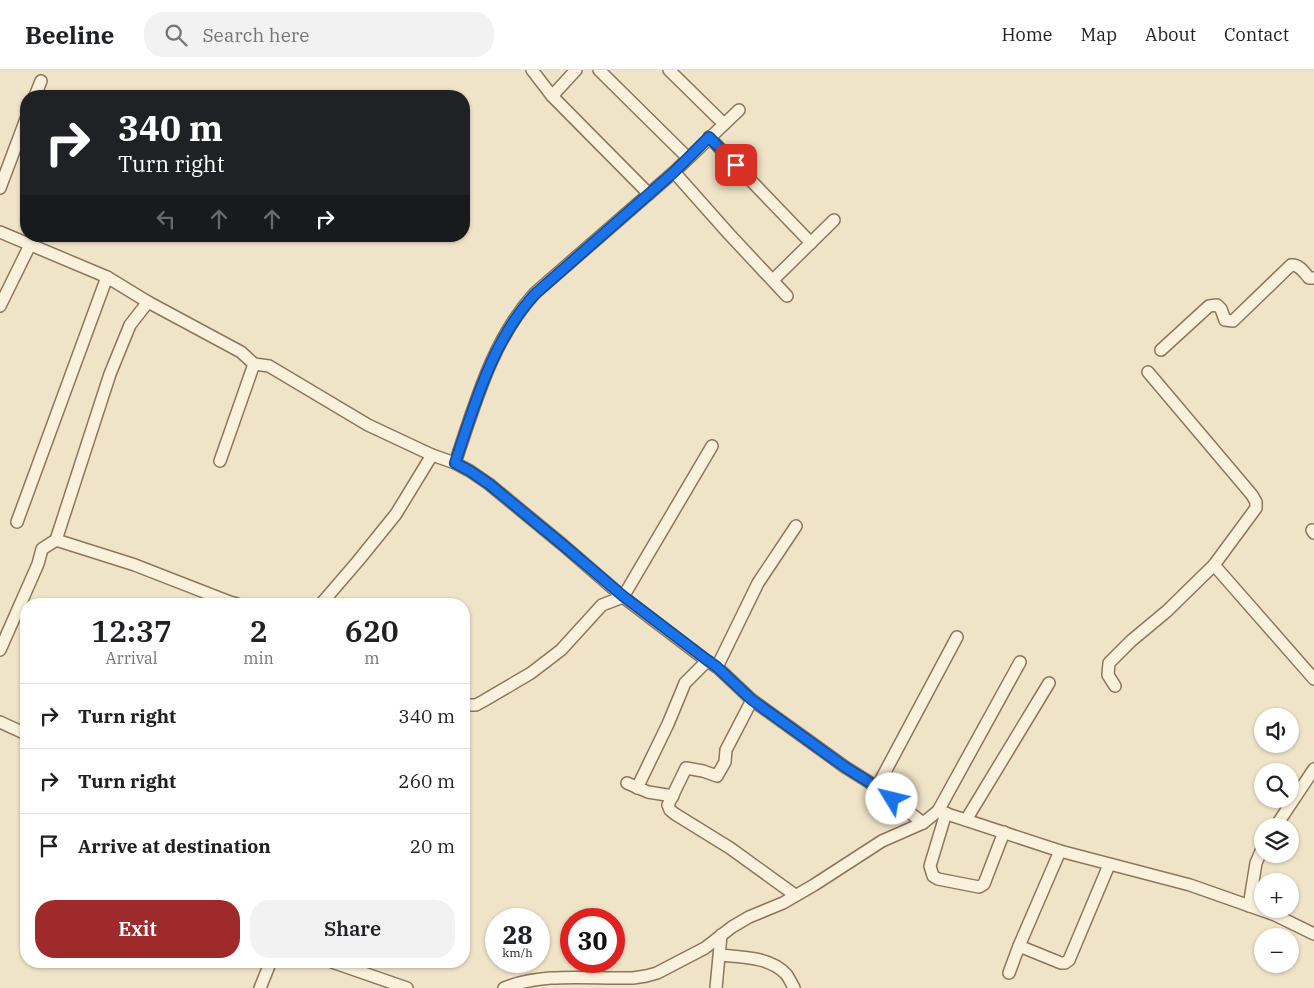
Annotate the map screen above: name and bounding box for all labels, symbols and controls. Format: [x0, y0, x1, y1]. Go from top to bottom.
search box [144, 12, 494, 57]
text: Beeline [25, 19, 114, 51]
icon: search [162, 21, 190, 49]
text: Search here [202, 23, 309, 47]
text: Home [1001, 23, 1053, 46]
text: Map [1081, 23, 1117, 46]
text: About [1145, 23, 1196, 46]
text: Contact [1224, 23, 1289, 46]
text: 340 m [118, 105, 223, 151]
icon: right [35, 110, 100, 175]
pin [715, 144, 757, 186]
text: Turn right [118, 149, 225, 178]
icon: arrive [722, 151, 750, 179]
icon: left [152, 205, 180, 233]
icon: ahead [205, 205, 233, 233]
icon: ahead [258, 205, 286, 233]
icon: right [311, 205, 339, 233]
text: 12:37 [91, 611, 172, 650]
text: 2 [249, 611, 267, 650]
text: 620 [345, 611, 399, 650]
text: Arrival [106, 648, 158, 668]
text: min [243, 648, 274, 668]
text: m [364, 648, 379, 668]
icon: right [35, 702, 63, 730]
text: Turn right [78, 704, 176, 728]
text: 340 m [398, 704, 455, 728]
map controls [1254, 708, 1299, 973]
button: sound [1254, 708, 1299, 753]
button: search [1254, 763, 1299, 808]
icon: right [35, 767, 63, 795]
text: Turn right [78, 769, 176, 793]
text: 260 m [398, 769, 455, 793]
position arrow [865, 772, 917, 824]
button: layers [1254, 818, 1299, 863]
icon: arrive [35, 832, 63, 860]
text: Arrive at destination [78, 834, 271, 858]
text: 20 m [410, 834, 455, 858]
button: + [1254, 873, 1299, 918]
button: Exit [35, 900, 240, 958]
button: Share [250, 900, 455, 958]
speed limit sign: 30 [560, 908, 625, 973]
text: 28 [502, 918, 533, 951]
button: − [1254, 928, 1299, 973]
text: km/h [502, 945, 533, 960]

